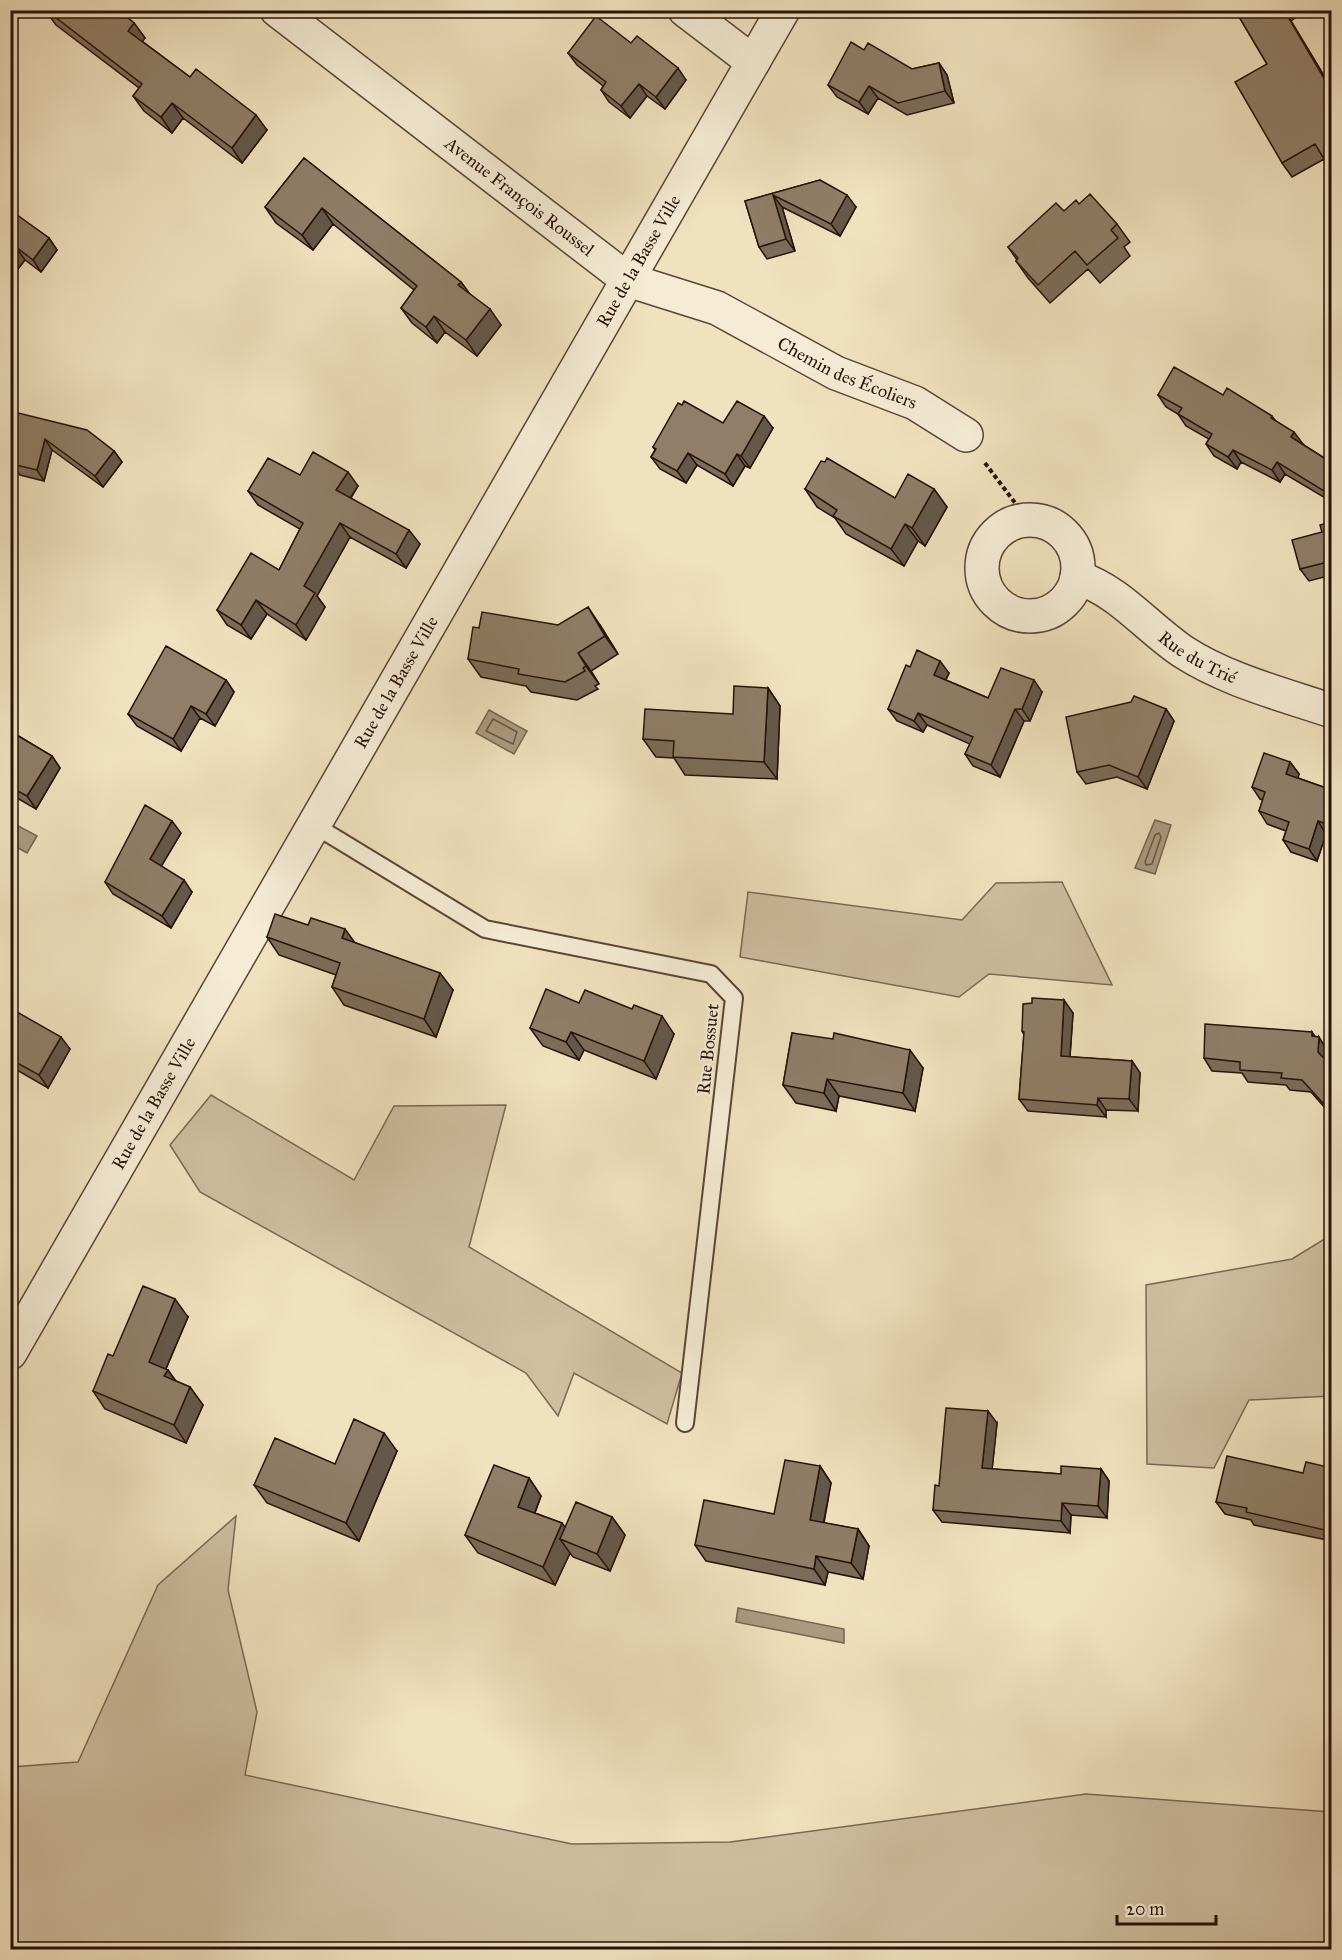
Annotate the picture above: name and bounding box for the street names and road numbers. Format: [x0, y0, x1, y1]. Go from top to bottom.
street label: Avenue François Roussel [440, 132, 599, 261]
street label: Rue de la Basse Ville [592, 191, 685, 331]
street label: Chemin des Écoliers [774, 332, 920, 414]
street label: Rue de la Basse Ville [349, 612, 443, 752]
street label: Rue du Trié [1154, 626, 1240, 689]
street label: Rue Bossuet [692, 1002, 724, 1095]
street label: Rue de la Basse Ville [107, 1033, 200, 1173]

